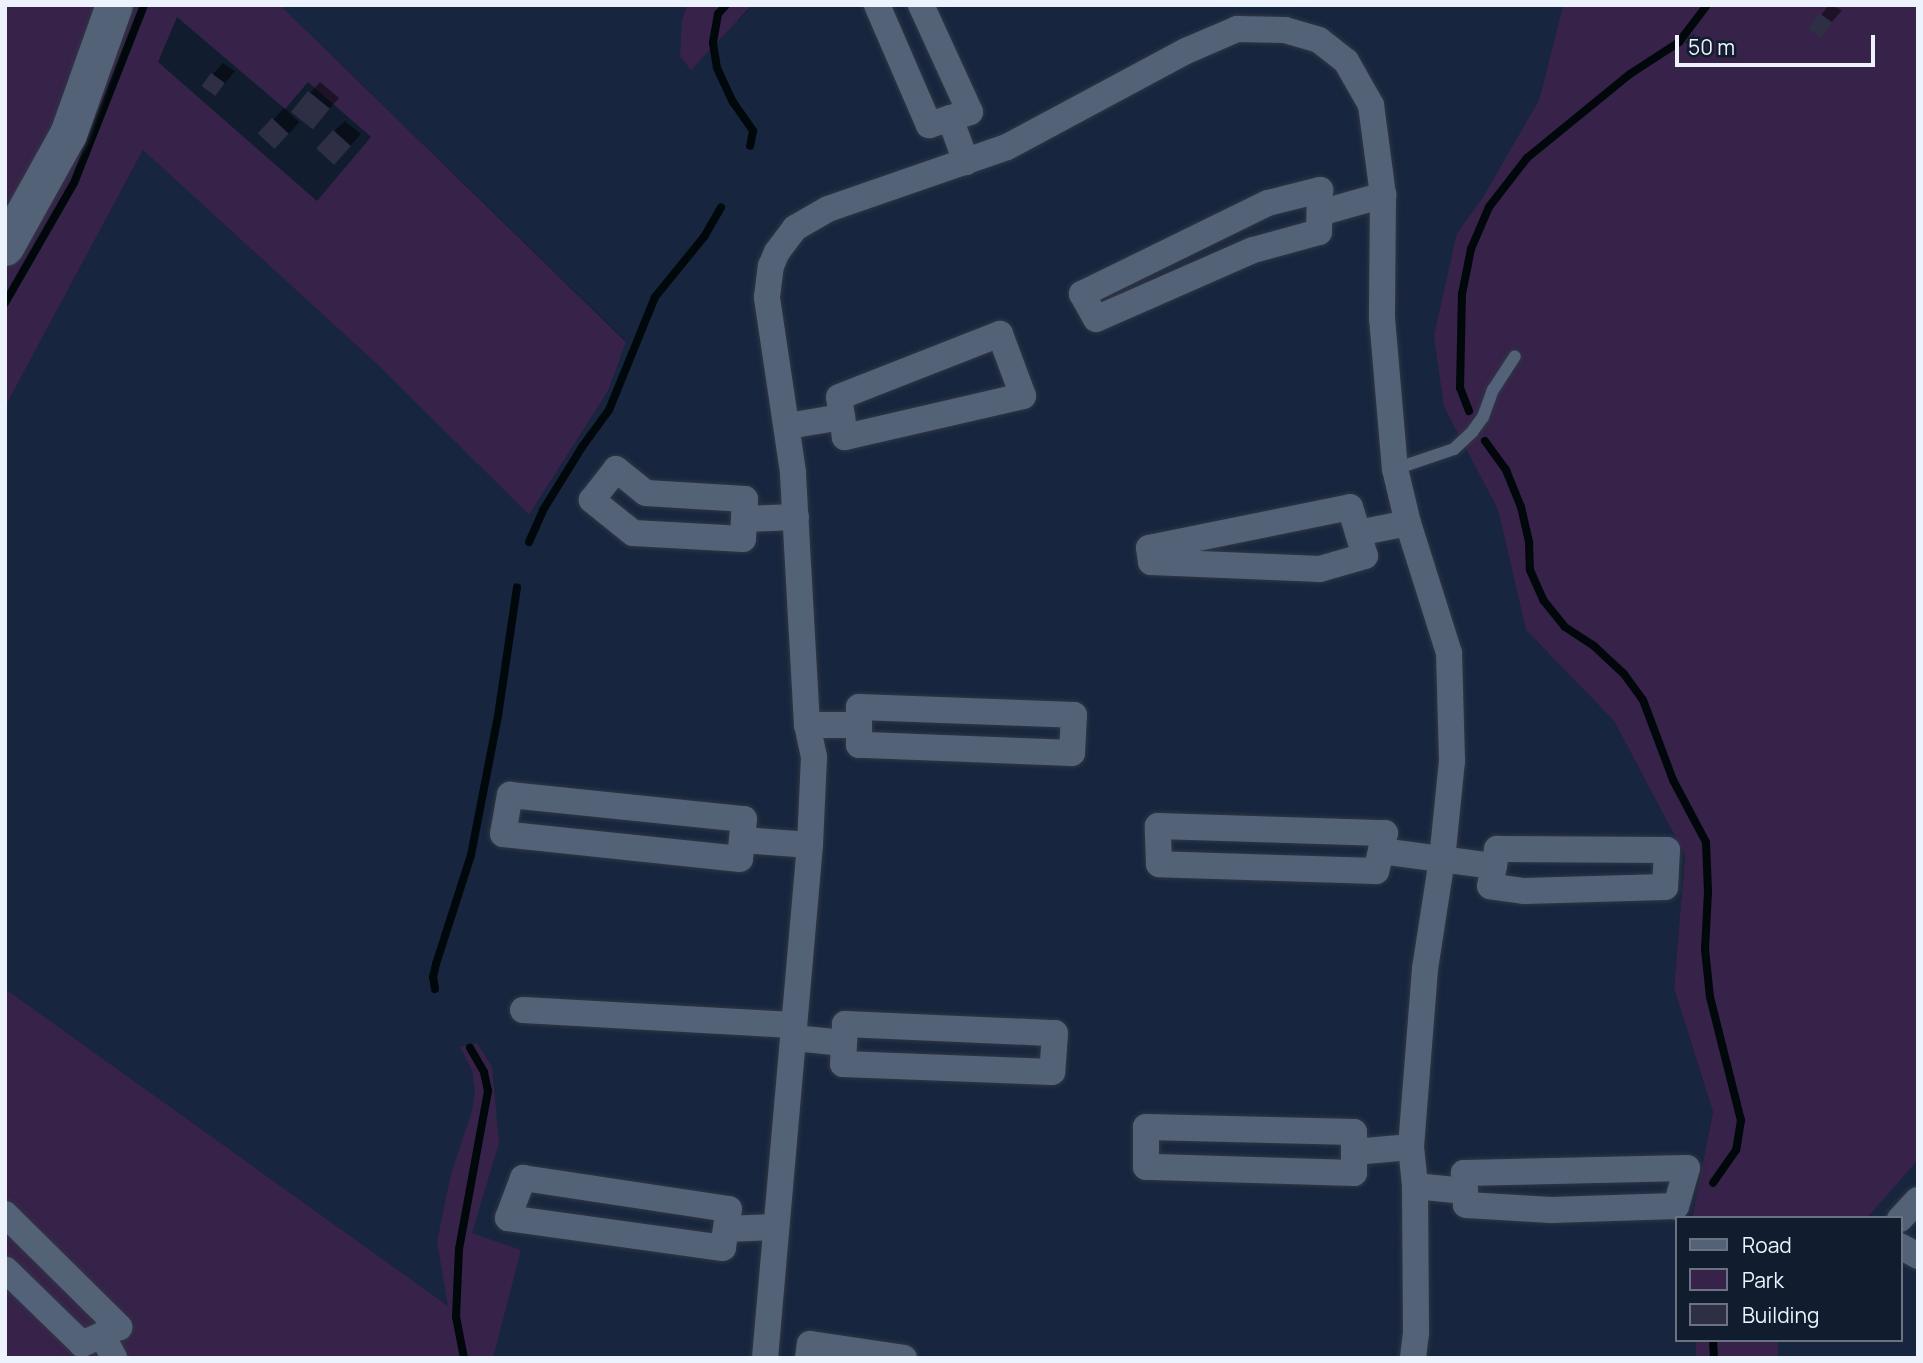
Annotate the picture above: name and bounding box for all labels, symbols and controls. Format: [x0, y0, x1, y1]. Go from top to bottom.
scale bar [1678, 21, 1878, 65]
text: 50 m [1688, 33, 1735, 61]
legend [1674, 1216, 1902, 1342]
text: Road [1742, 1231, 1792, 1259]
text: Park [1742, 1266, 1784, 1294]
text: Building [1742, 1301, 1819, 1329]

